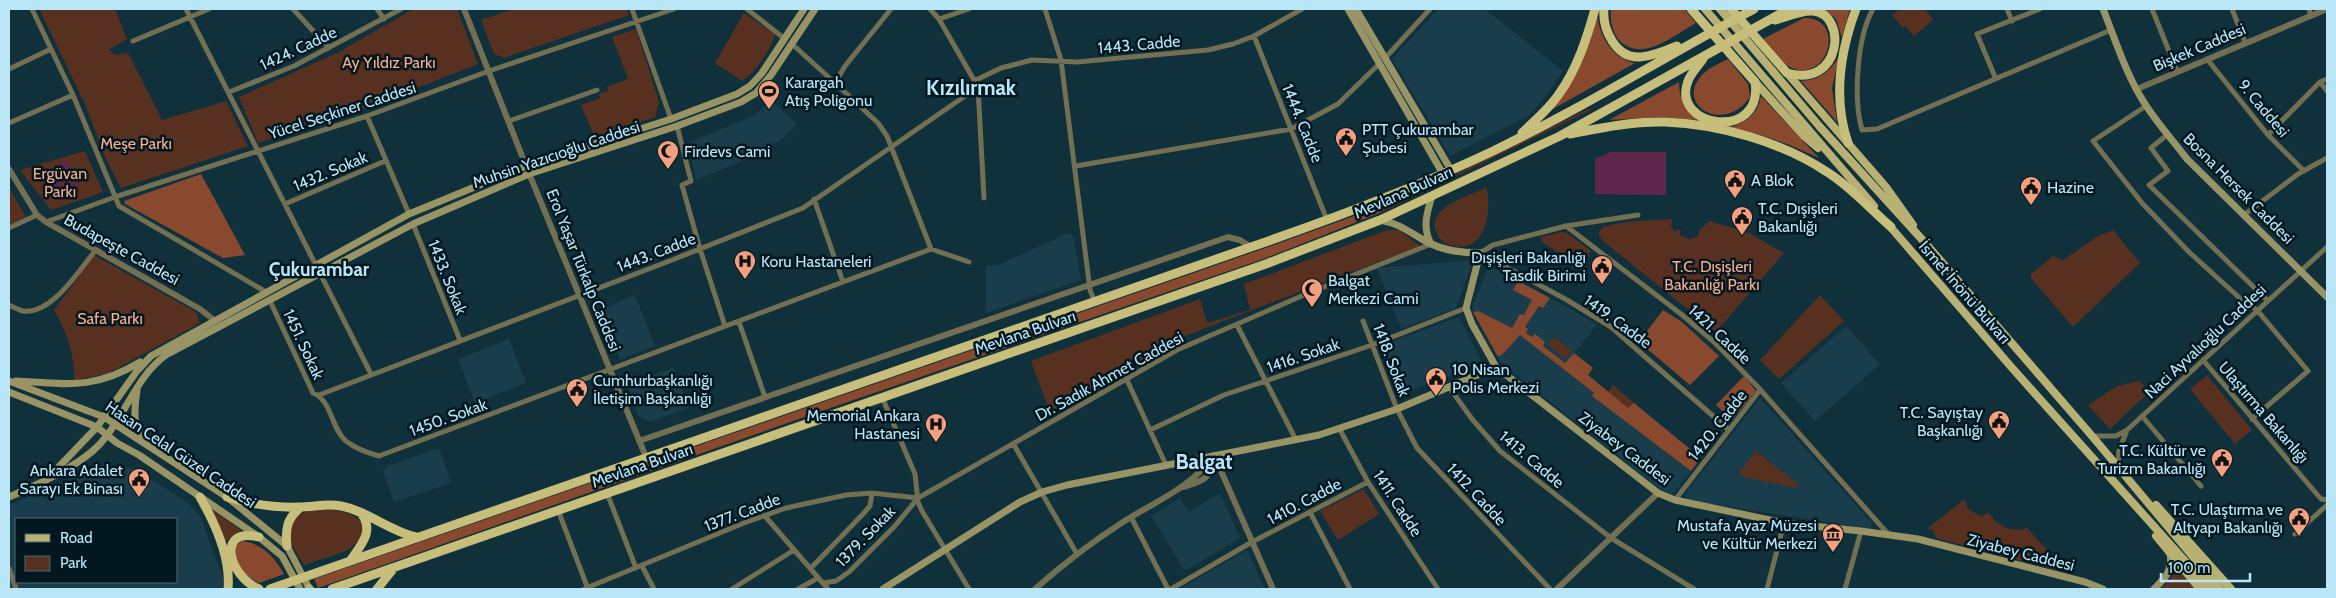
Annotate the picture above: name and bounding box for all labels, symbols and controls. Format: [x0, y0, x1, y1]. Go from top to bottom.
street label: Bişkek Caddesi [2150, 19, 2248, 76]
street label: 1424. Cadde [257, 22, 340, 74]
street label: 1443. Cadde [1097, 31, 1181, 58]
park label: Ay Yıldız Parkı [342, 53, 436, 72]
place label: Karargah Atış Poligonu [785, 73, 872, 110]
district label: Kızılırmak [926, 75, 1017, 100]
street label: 9. Caddesi [2234, 76, 2293, 141]
street label: Yücel Seçkiner Caddesi [265, 78, 418, 144]
sports icon: Karargah Atış Poligonu [757, 79, 781, 110]
street label: 1444. Cadde [1278, 81, 1327, 165]
street label: Muhsin Yazıcıoğlu Caddesi [470, 117, 642, 192]
place label: PTT Çukurambar Şubesi [1362, 120, 1475, 157]
public building icon: PTT Çukurambar Şubesi [1334, 126, 1358, 157]
street label: Bosna Hersek Caddesi [2179, 129, 2298, 248]
park label: Meşe Parkı [100, 134, 172, 153]
mosque icon: Firdevs Cami [656, 139, 680, 170]
place label: Firdevs Cami [684, 142, 771, 161]
street label: 1432. Sokak [290, 147, 371, 196]
street label: Mevlana Bulvarı [1351, 162, 1455, 223]
park label: Ergüvan Parkı [33, 164, 87, 201]
public building icon: A Blok [1723, 168, 1747, 199]
place label: A Blok [1751, 171, 1794, 190]
public building icon: Hazine [2019, 175, 2043, 206]
place label: Hazine [2047, 178, 2094, 197]
street label: Erol Yaşar Türkalp Caddesi [542, 186, 625, 354]
place label: T.C. Dışişleri Bakanlığı [1758, 199, 1838, 236]
public building icon: T.C. Dışişleri Bakanlığı [1730, 205, 1754, 236]
street label: Budapeşte Caddesi [61, 210, 183, 289]
street label: 1443. Cadde [614, 229, 698, 276]
street label: 1433. Sokak [424, 237, 471, 318]
street label: İsmet İnönü Bulvarı [1915, 237, 2014, 348]
place label: Dışişleri Bakanlığı Tasdik Birimi [1471, 248, 1586, 285]
hospital icon: Koru Hastaneleri [733, 249, 757, 280]
place label: Koru Hastaneleri [761, 252, 871, 271]
public building icon: Dışişleri Bakanlığı Tasdik Birimi [1590, 254, 1614, 285]
park label: T.C. Dışişleri Bakanlığı Parkı [1664, 257, 1760, 294]
district label: Çukurambar [269, 258, 370, 281]
place label: Balgat Merkezi Cami [1328, 271, 1419, 308]
mosque icon: Balgat Merkezi Cami [1300, 277, 1324, 308]
street label: Naci Ayvalıoğlu Caddesi [2141, 280, 2270, 403]
street label: 1419. Cadde [1580, 291, 1655, 352]
street label: 1421. Cadde [1684, 301, 1755, 368]
street label: 1451. Sokak [279, 306, 328, 383]
street label: Mevlana Bulvarı [972, 306, 1078, 359]
park label: Safa Parkı [77, 309, 143, 328]
street label: 1418. Sokak [1369, 321, 1414, 400]
street label: Dr. Sadık Ahmet Caddesi [1032, 328, 1187, 425]
street label: 1416. Sokak [1264, 334, 1343, 377]
street label: Ulaştırma Bakanlığı [2214, 358, 2313, 467]
place label: 10 Nisan Polis Merkezi [1452, 360, 1539, 397]
public building icon: 10 Nisan Polis Merkezi [1424, 366, 1448, 397]
place label: Cumhurbaşkanlığı İletişim Başkanlığı [593, 371, 713, 408]
public building icon: Cumhurbaşkanlığı İletişim Başkanlığı [565, 377, 589, 408]
street label: 1420. Cadde [1684, 386, 1751, 464]
street label: 1450. Sokak [407, 394, 490, 440]
street label: Hasan Celal Güzel Caddesi [102, 397, 260, 512]
place label: T.C. Sayıştay Başkanlığı [1900, 403, 1983, 440]
place label: Memorial Ankara Hastanesi [806, 406, 920, 443]
street label: Ziyabey Caddesi [1575, 408, 1674, 489]
public building icon: T.C. Sayıştay Başkanlığı [1987, 409, 2011, 440]
hospital icon: Memorial Ankara Hastanesi [924, 412, 948, 443]
street label: 1413. Cadde [1495, 427, 1568, 492]
street label: Mevlana Bulvarı [589, 439, 695, 492]
place label: T.C. Kültür ve Turizm Bakanlığı [2097, 441, 2206, 478]
public building icon: T.C. Kültür ve Turizm Bakanlığı [2210, 447, 2234, 478]
district label: Balgat [1175, 449, 1233, 474]
street label: 1412. Cadde [1443, 459, 1510, 530]
place label: Ankara Adalet Sarayı Ek Binası [19, 461, 124, 498]
public building icon: Ankara Adalet Sarayı Ek Binası [127, 467, 151, 498]
street label: 1411. Cadde [1369, 467, 1426, 540]
street label: 1410. Cadde [1264, 474, 1344, 529]
street label: 1377. Cadde [702, 489, 783, 536]
place label: T.C. Ulaştırma ve Altyapı Bakanlığı [2171, 500, 2283, 537]
street label: 1379. Sokak [832, 501, 900, 571]
public building icon: T.C. Ulaştırma ve Altyapı Bakanlığı [2287, 506, 2311, 537]
place label: Mustafa Ayaz Müzesi ve Kültür Merkezi [1677, 516, 1817, 553]
legend [15, 518, 178, 583]
museum icon: Mustafa Ayaz Müzesi ve Kültür Merkezi [1821, 522, 1845, 553]
text: Road [60, 529, 93, 547]
street label: Ziyabey Caddesi [1965, 530, 2077, 575]
scale bar [2161, 550, 2250, 582]
text: Park [60, 554, 87, 572]
text: 100 m [2168, 559, 2210, 577]

